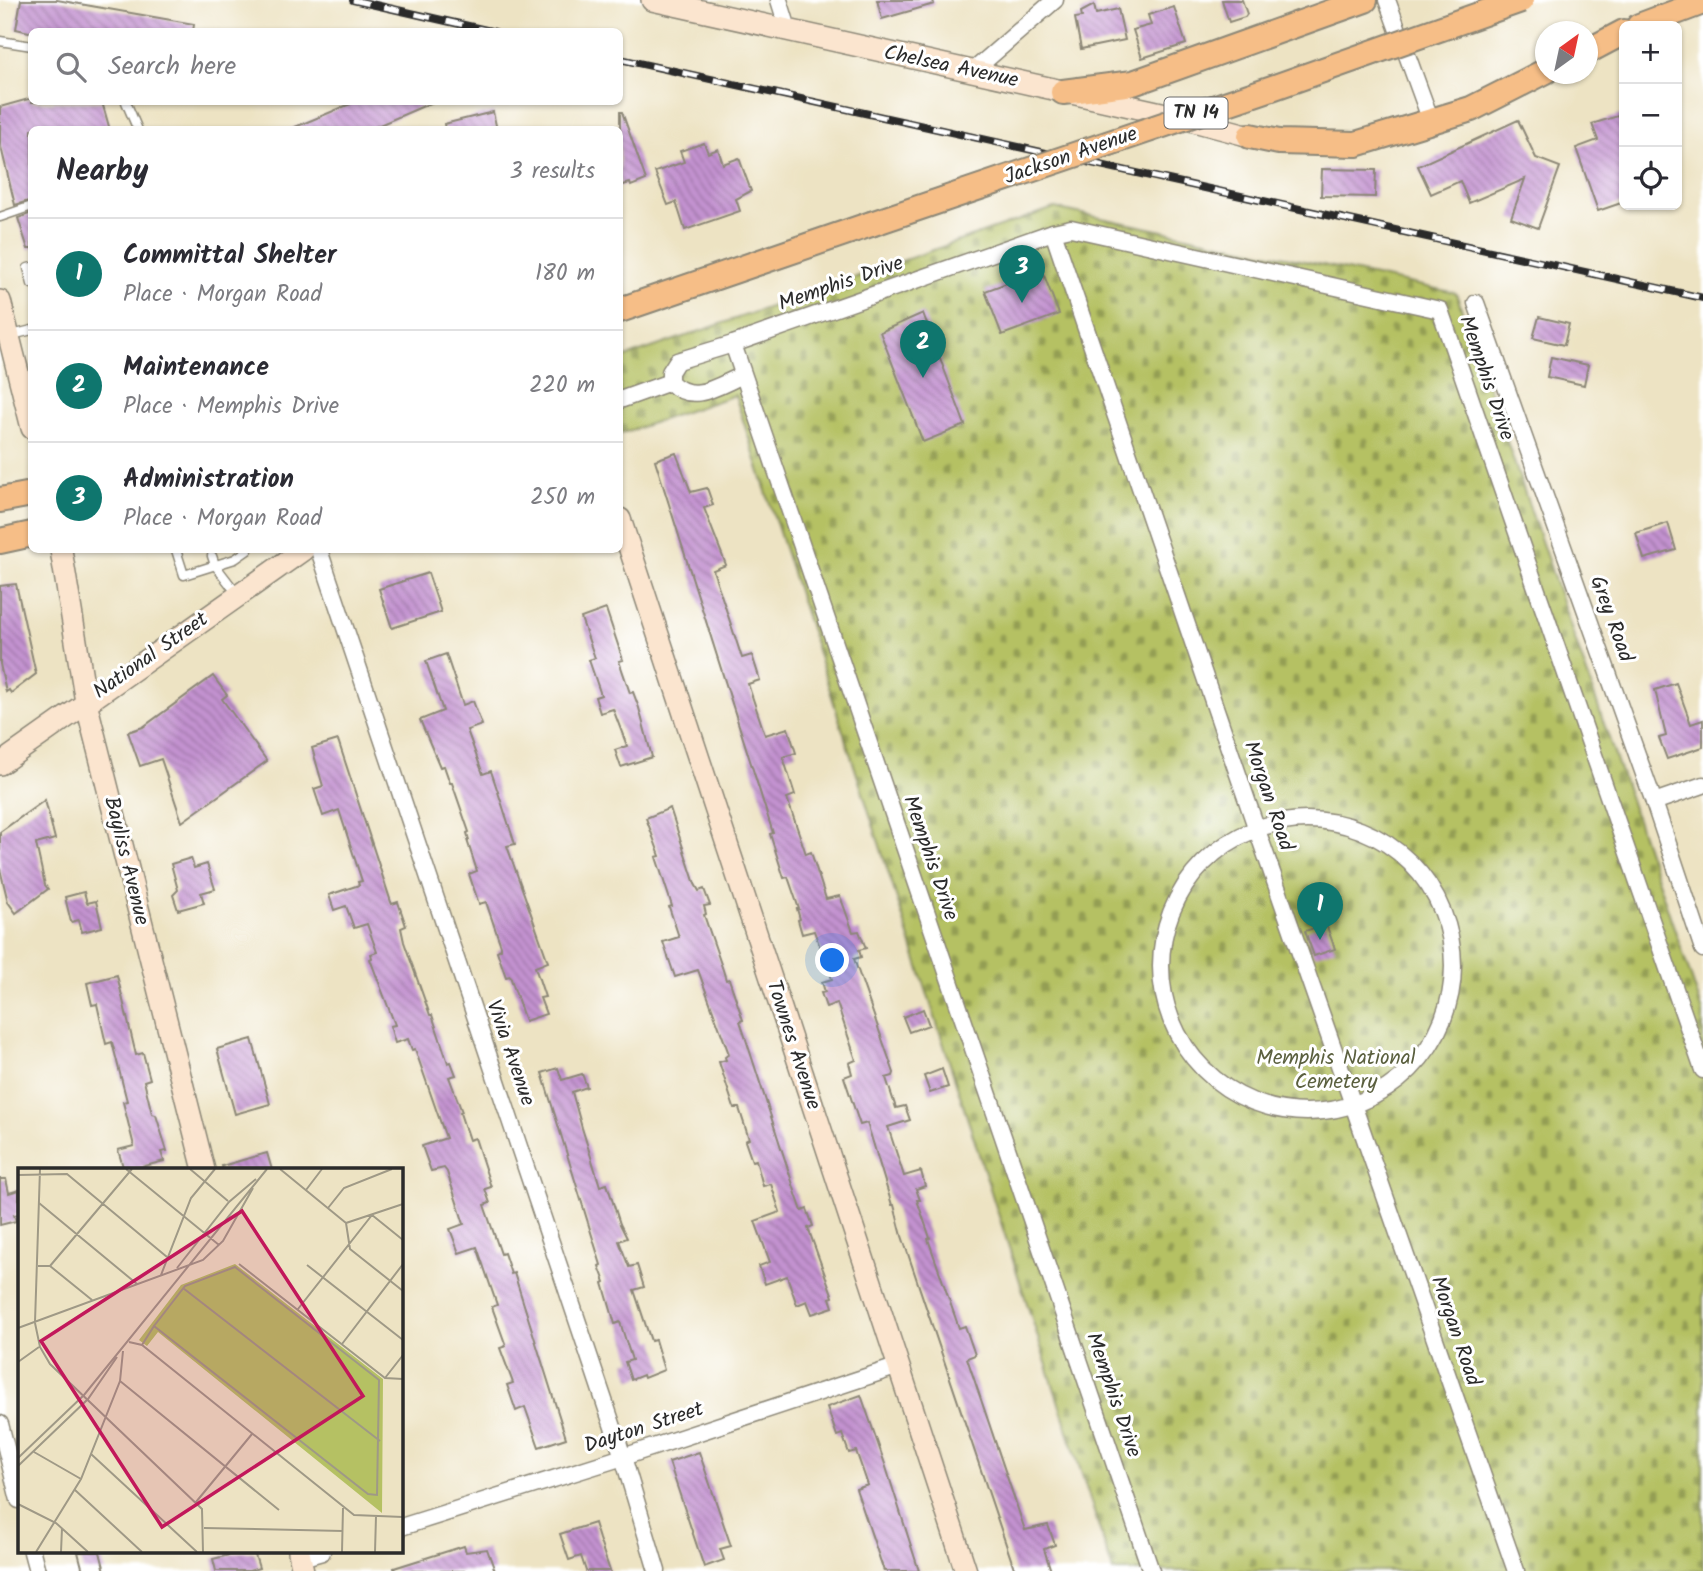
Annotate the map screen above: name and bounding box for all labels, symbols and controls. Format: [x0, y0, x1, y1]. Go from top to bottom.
north arrow [1535, 21, 1598, 84]
map controls [1619, 21, 1682, 210]
button: + [1619, 21, 1682, 84]
search box [28, 28, 623, 105]
street label: Chelsea Avenue [881, 37, 1022, 97]
text: Search here [108, 46, 236, 88]
icon: search [52, 48, 90, 86]
button: − [1619, 84, 1682, 147]
road number: TN 14 [1164, 97, 1228, 128]
street label: Jackson Avenue [1000, 118, 1142, 194]
button: locate [1619, 147, 1682, 210]
text: Nearby [56, 148, 148, 196]
text: 3 results [509, 154, 595, 190]
text: Committal Shelter [123, 235, 336, 277]
pin: 3 [999, 245, 1045, 303]
street label: Memphis Drive [774, 247, 908, 321]
text: 1 [76, 256, 82, 292]
text: 180 m [535, 256, 595, 292]
text: Place · Morgan Road [123, 277, 322, 313]
street label: Memphis Drive [1449, 311, 1523, 445]
pin: 2 [900, 320, 946, 378]
text: Maintenance [123, 347, 269, 389]
text: 2 [72, 368, 86, 404]
text: 220 m [529, 368, 595, 404]
text: Place · Memphis Drive [123, 389, 339, 425]
text: Administration [123, 459, 294, 501]
text: 3 [73, 480, 85, 516]
text: 250 m [530, 480, 595, 516]
text: Place · Morgan Road [123, 501, 322, 537]
street label: Grey Road [1580, 571, 1642, 667]
street label: National Street [86, 603, 216, 708]
street label: Morgan Road [1234, 736, 1302, 856]
street label: Memphis Drive [893, 791, 967, 925]
street label: Bayliss Avenue [94, 793, 158, 929]
pin: 1 [1297, 882, 1343, 940]
your location [815, 943, 849, 977]
street label: Townes Avenue [756, 976, 830, 1115]
street label: Vivia Avenue [476, 996, 544, 1111]
park label: Memphis National Cemetery [1256, 1042, 1416, 1099]
inset map [18, 1168, 402, 1554]
street label: Morgan Road [1421, 1271, 1489, 1391]
street label: Memphis Drive [1076, 1328, 1150, 1462]
street label: Dayton Street [580, 1393, 709, 1463]

